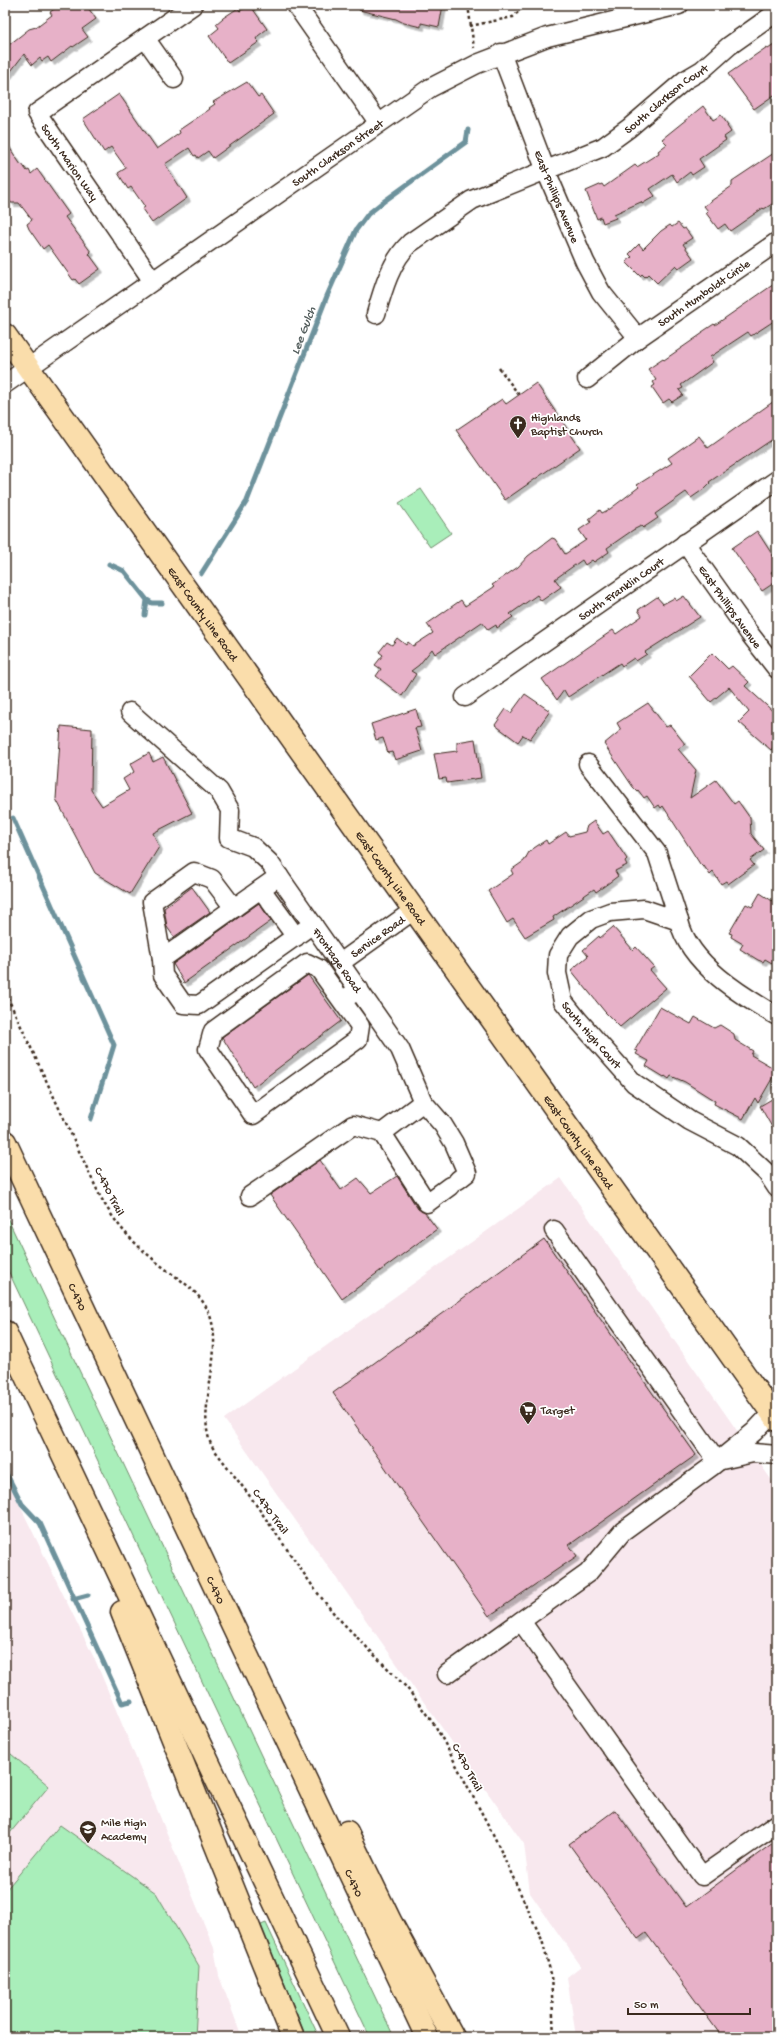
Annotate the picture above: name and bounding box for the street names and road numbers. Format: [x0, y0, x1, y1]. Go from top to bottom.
street label: South Clarkson Court [622, 62, 713, 138]
street label: South Clarkson Street [290, 117, 388, 191]
street label: South Marion Way [37, 122, 100, 205]
street label: East Phillips Avenue [530, 149, 581, 246]
street label: South Humboldt Circle [656, 257, 754, 331]
street label: South Franklin Court [577, 555, 669, 625]
street label: East Phillips Avenue [694, 563, 764, 653]
street label: East County Line Road [163, 565, 240, 665]
street label: East County Line Road [351, 829, 428, 929]
street label: Service Road [349, 913, 409, 962]
street label: Frontage Road [308, 925, 364, 997]
street label: South High Court [557, 999, 624, 1074]
street label: East County Line Road [539, 1093, 616, 1193]
street label: C-470 Trail [90, 1165, 127, 1219]
street label: C-470 [64, 1281, 89, 1314]
street label: C-470 Trail [248, 1487, 291, 1538]
street label: C-470 [202, 1574, 227, 1607]
street label: C-470 Trail [448, 1741, 485, 1795]
street label: C-470 [340, 1868, 365, 1900]

